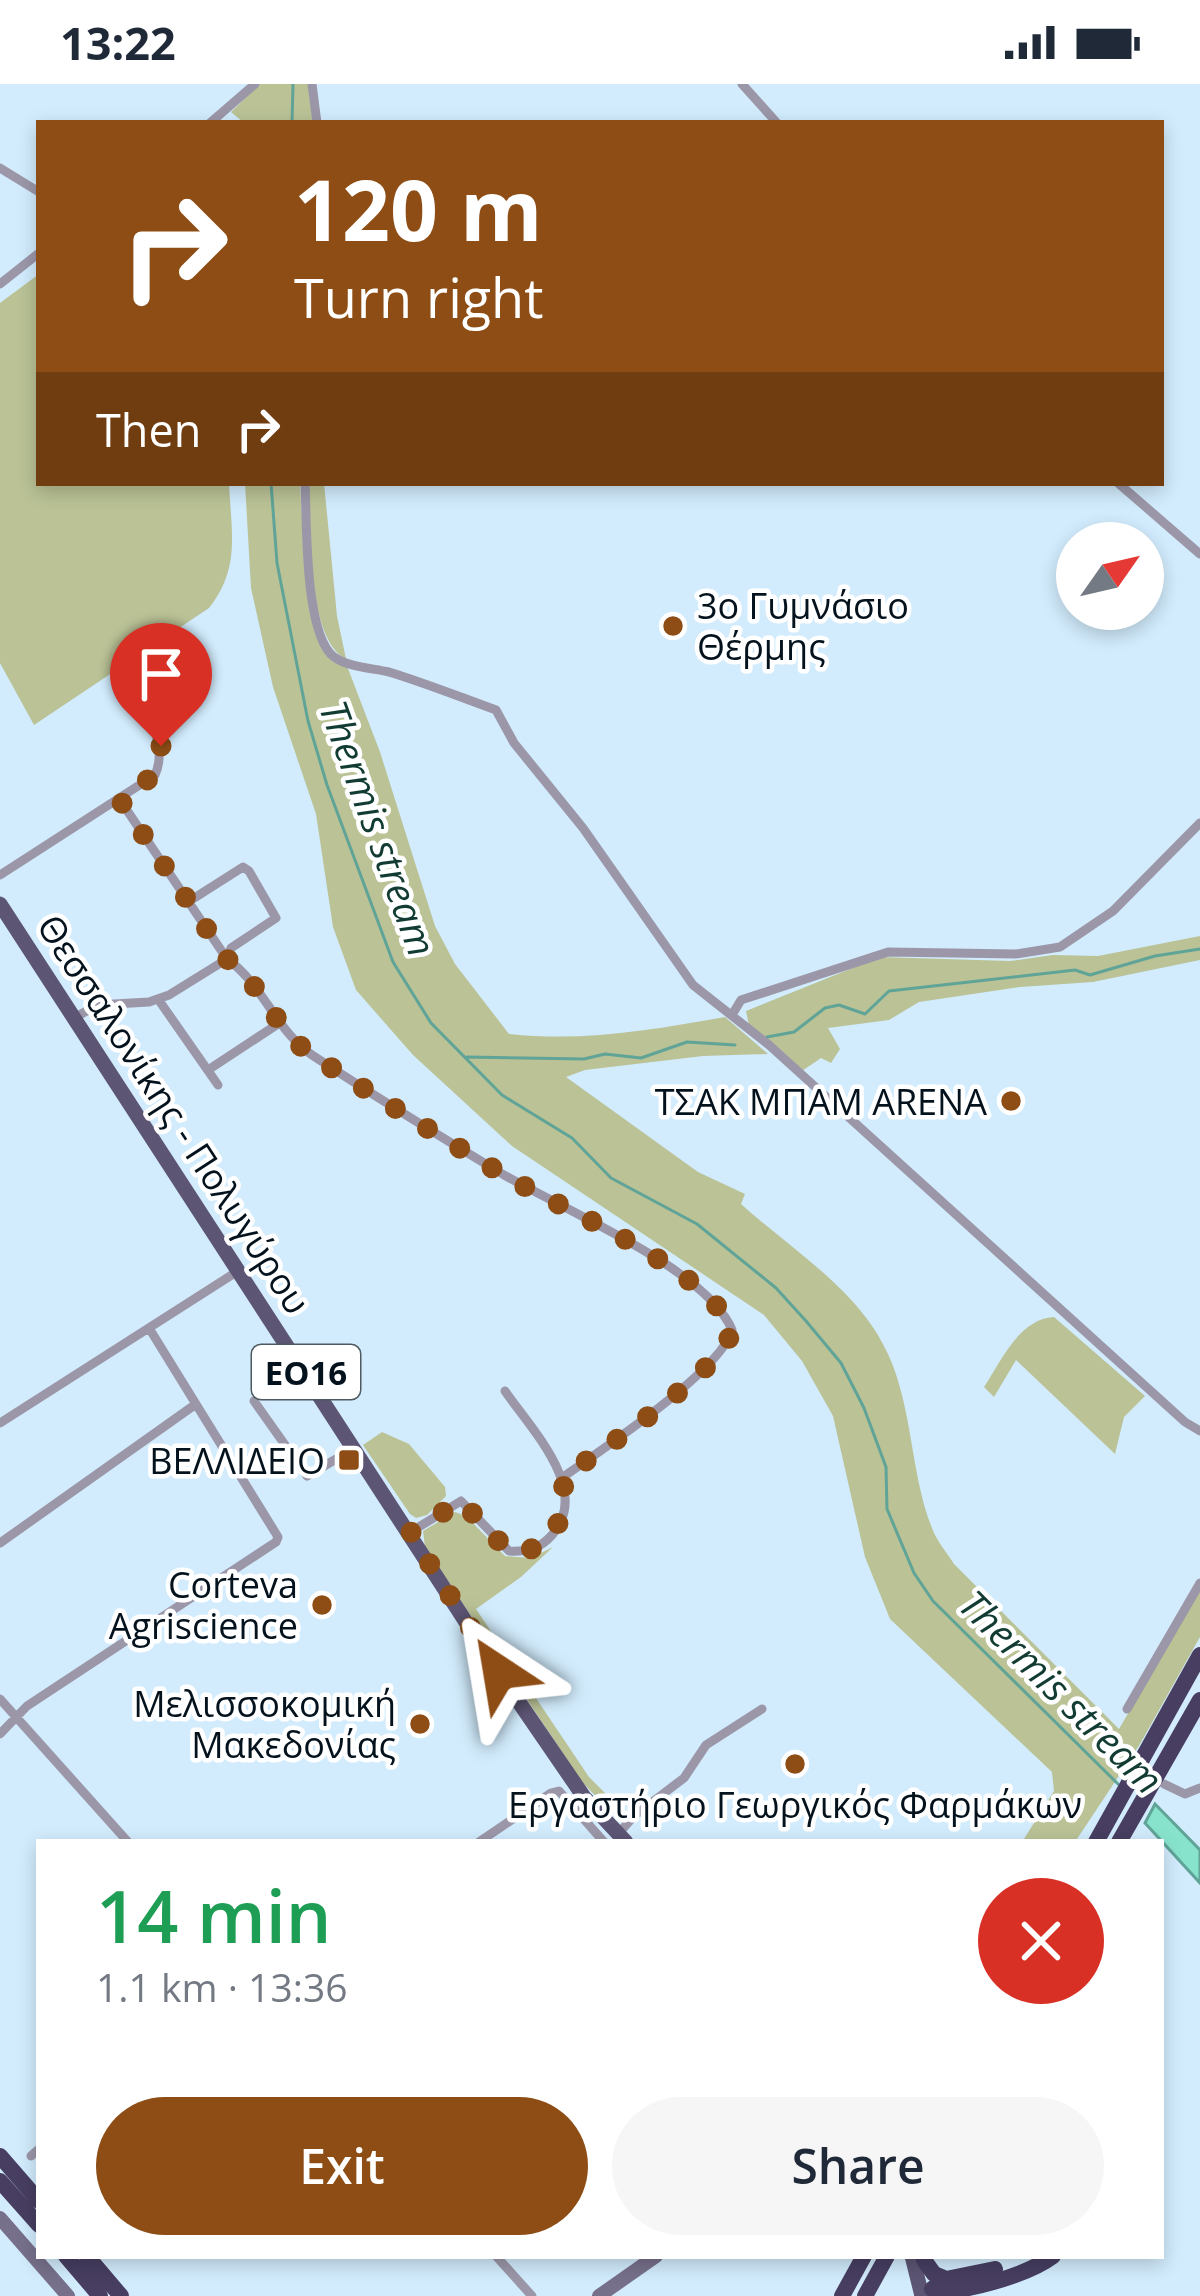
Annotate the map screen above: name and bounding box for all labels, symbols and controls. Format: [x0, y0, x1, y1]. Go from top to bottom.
text: 13:22 [60, 12, 176, 73]
text: 120 m [294, 151, 542, 266]
icon: right [96, 168, 252, 324]
text: Turn right [294, 260, 543, 334]
icon: right [225, 396, 291, 462]
text: Then [96, 399, 201, 460]
north arrow [1056, 522, 1164, 630]
map controls [1056, 522, 1164, 630]
place label: 3ο Γυμνάσιο Θέρμης [697, 581, 909, 671]
marker: 3ο Γυμνάσιο Θέρμης [660, 613, 686, 639]
pin [110, 623, 212, 746]
icon: arrive [128, 641, 194, 707]
water label: Thermis stream [308, 693, 450, 963]
street label: Θεσσαλονίκης - Πολυγύρου [26, 905, 322, 1323]
place label: ΤΣΑΚ ΜΠΑΜ ARENA [655, 1077, 987, 1126]
marker: ΤΣΑΚ ΜΠΑΜ ARENA [998, 1088, 1024, 1114]
road number: ΕΟ16 [252, 1345, 360, 1399]
place label: ΒΕΛΛΙΔΕΙΟ [149, 1436, 325, 1485]
marker: ΒΕΛΛΙΔΕΙΟ [336, 1447, 362, 1473]
place label: Corteva Agriscience [109, 1560, 298, 1650]
water label: Thermis stream [948, 1577, 1176, 1805]
marker: Corteva Agriscience [309, 1592, 335, 1618]
position arrow [436, 1609, 562, 1735]
place label: Μελισσοκομική Μακεδονίας [133, 1679, 396, 1769]
marker: Μελισσοκομική Μακεδονίας [407, 1711, 433, 1737]
marker: Εργαστήριο Γεωργικός Φαρμάκων [782, 1751, 808, 1777]
place label: Εργαστήριο Γεωργικός Φαρμάκων [508, 1780, 1082, 1829]
text: 14 min [96, 1866, 332, 1964]
button: close [978, 1878, 1104, 2004]
text: 1.1 km · 13:36 [96, 1960, 348, 2013]
button: Exit [96, 2097, 588, 2235]
button: Share [612, 2097, 1104, 2235]

